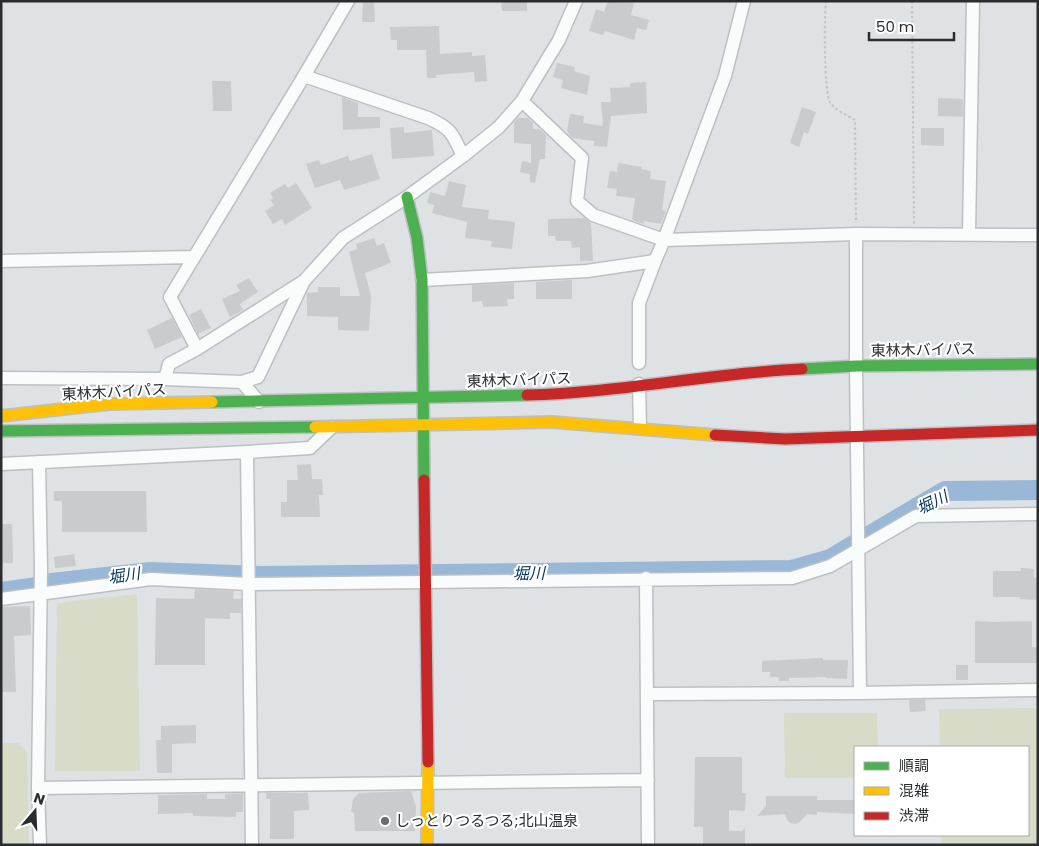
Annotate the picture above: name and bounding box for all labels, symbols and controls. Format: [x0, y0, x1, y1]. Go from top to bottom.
scale bar [869, 10, 954, 42]
text: 50 m [876, 16, 914, 37]
street label: 東林木バイパス [870, 338, 976, 361]
street label: 東林木バイパス [466, 367, 572, 392]
street label: 東林木バイパス [61, 378, 167, 405]
water label: 堀川 [913, 484, 953, 520]
water label: 堀川 [107, 562, 143, 589]
water label: 堀川 [513, 562, 547, 585]
legend [854, 746, 1029, 836]
text: 順調 [899, 755, 929, 776]
text: 混雑 [899, 780, 929, 801]
north arrow [10, 786, 60, 836]
text: N [31, 788, 47, 810]
text: 渋滞 [899, 805, 929, 826]
place label: しっとりつるつる;北山温泉 [395, 810, 579, 831]
marker: しっとりつるつる;北山温泉 [379, 815, 391, 827]

